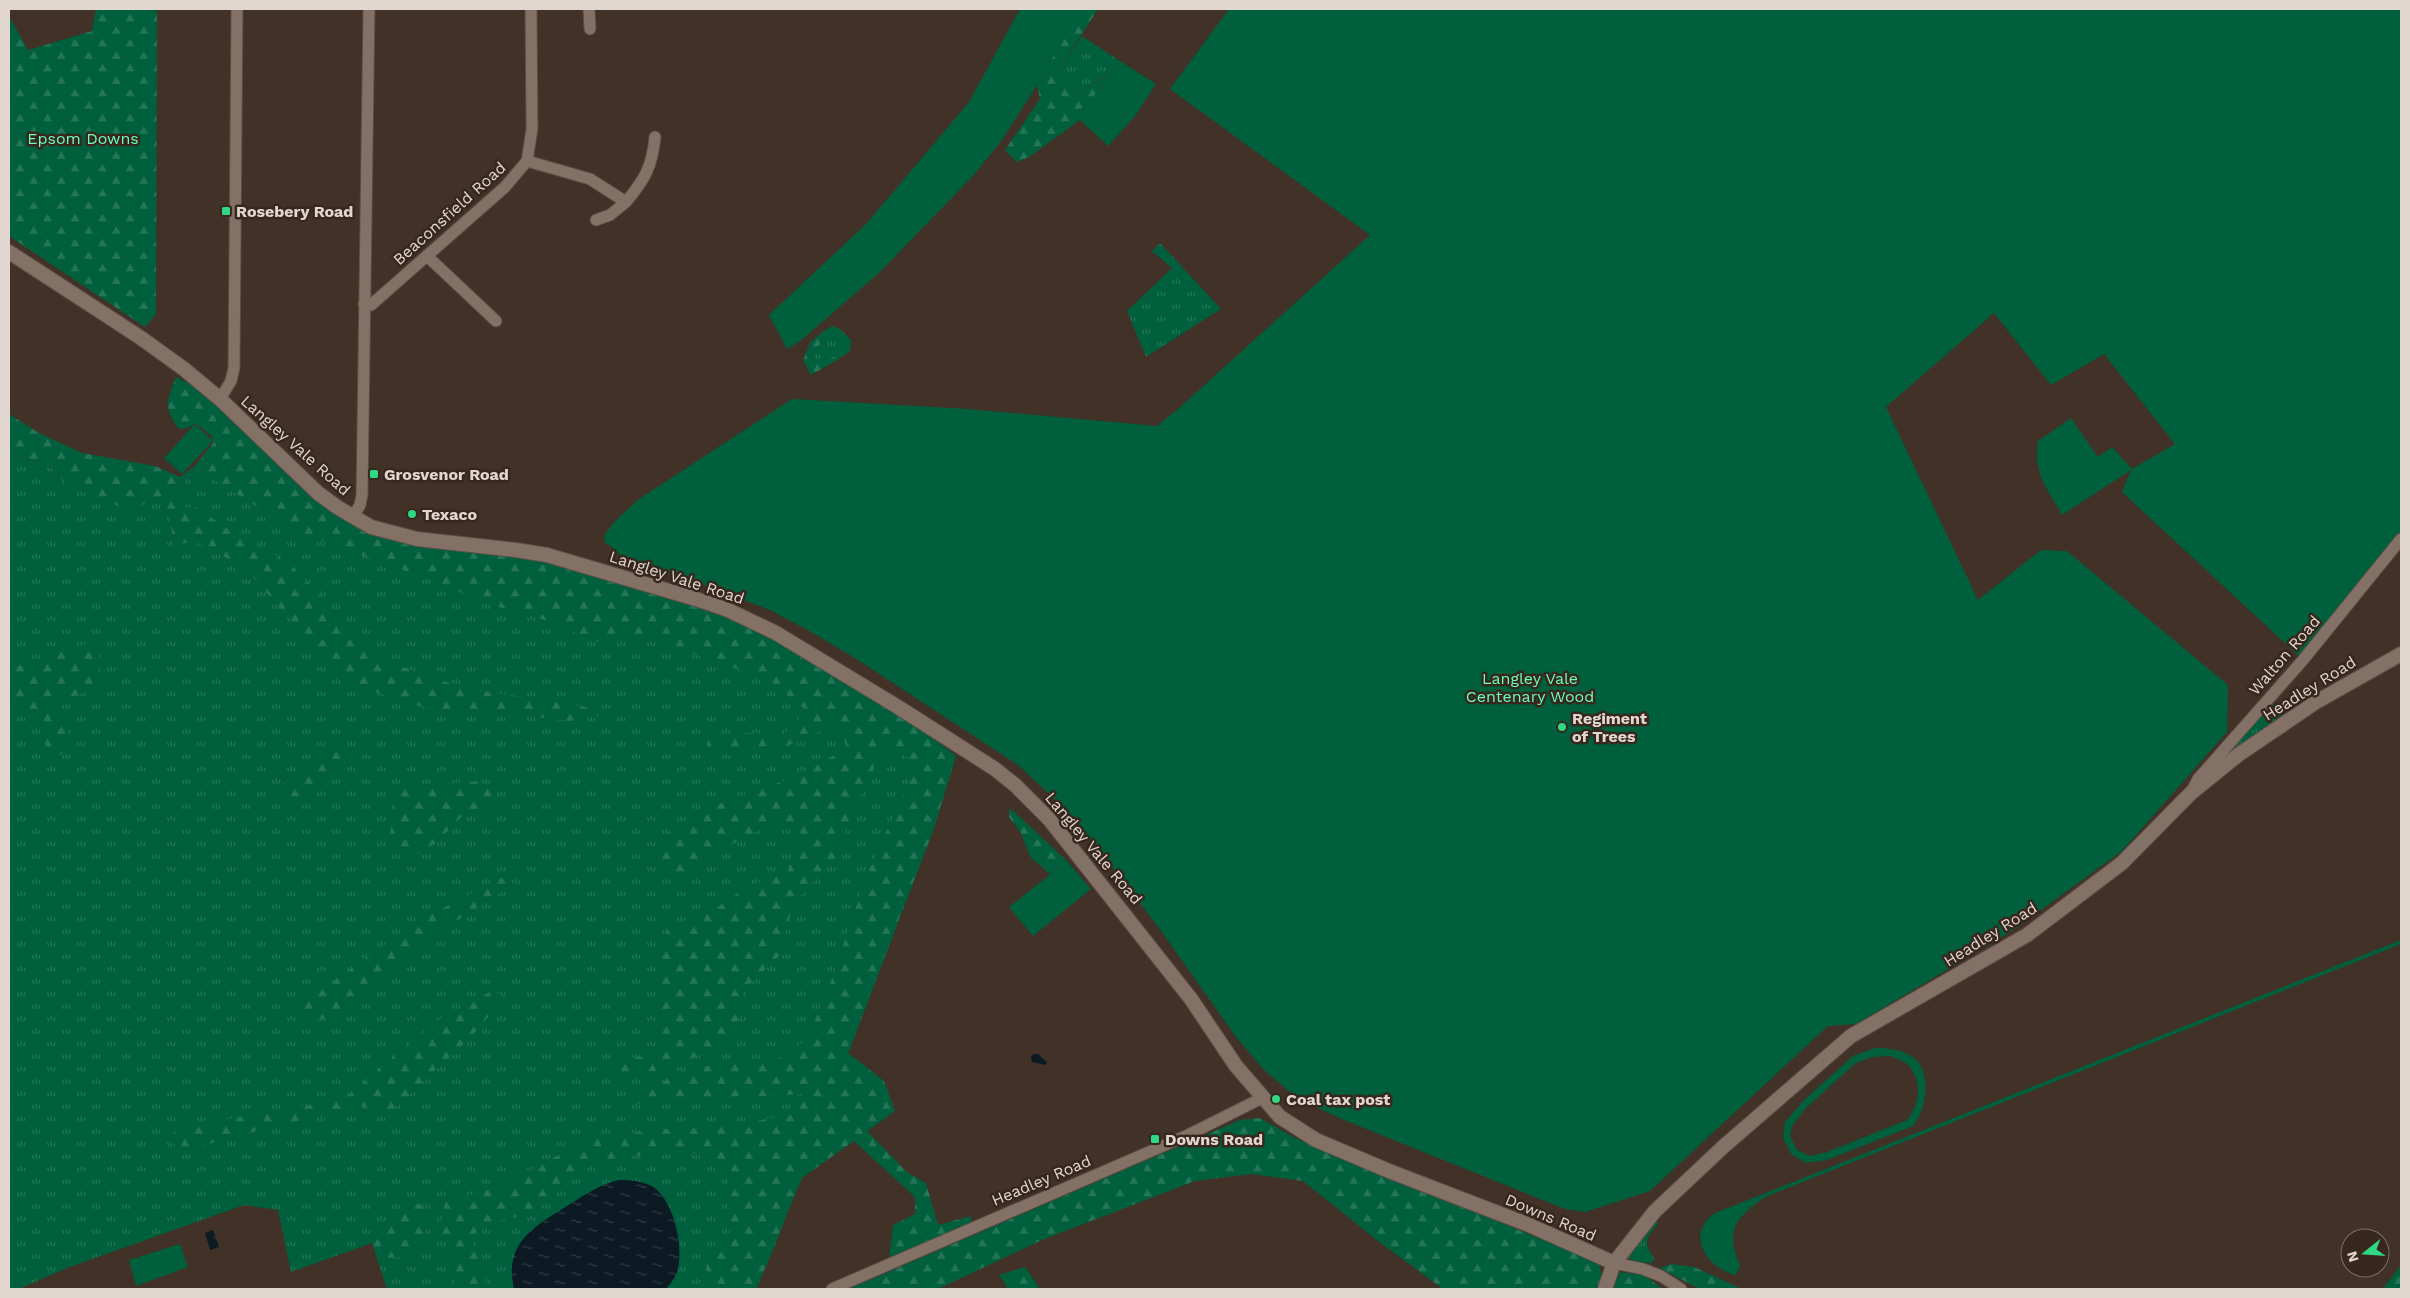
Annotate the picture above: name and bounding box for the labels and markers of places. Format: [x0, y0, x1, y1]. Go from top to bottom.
place label: Rosebery Road [236, 202, 353, 221]
marker: Rosebery Road [220, 205, 232, 217]
place label: Grosvenor Road [384, 465, 509, 484]
marker: Grosvenor Road [368, 468, 380, 480]
place label: Texaco [422, 505, 477, 524]
marker: Texaco [406, 508, 418, 520]
place label: Regiment of Trees [1572, 709, 1647, 746]
marker: Regiment of Trees [1556, 721, 1568, 733]
place label: Coal tax post [1286, 1090, 1390, 1109]
marker: Coal tax post [1270, 1093, 1282, 1105]
place label: Downs Road [1165, 1130, 1263, 1149]
marker: Downs Road [1149, 1133, 1161, 1145]

